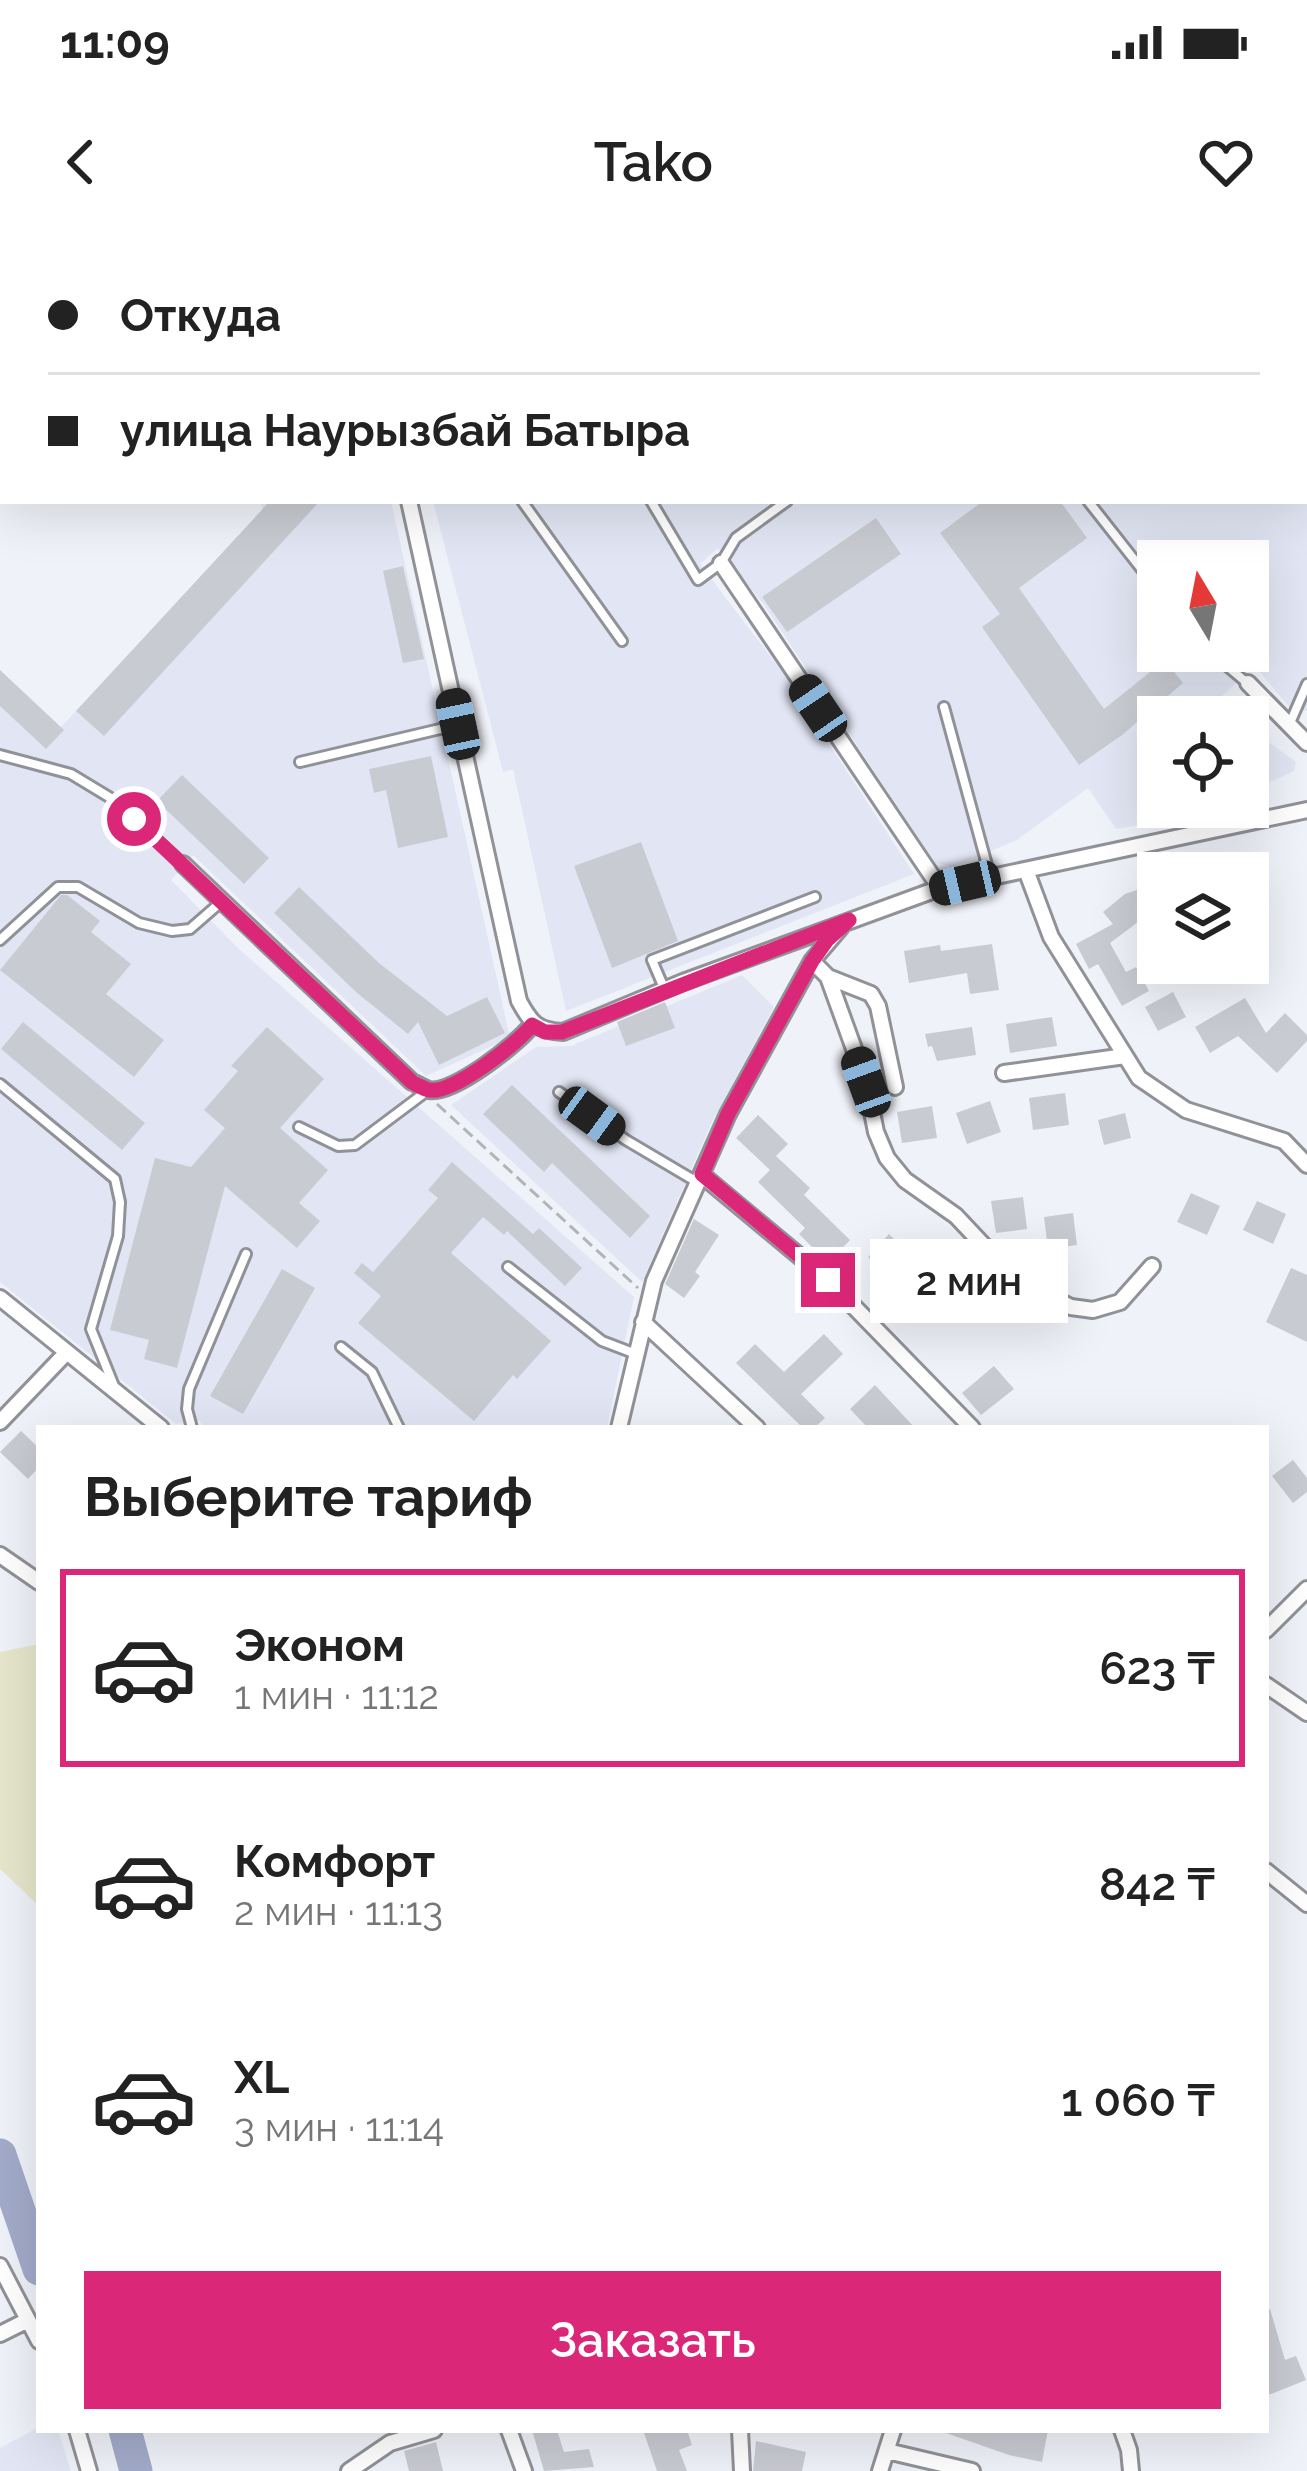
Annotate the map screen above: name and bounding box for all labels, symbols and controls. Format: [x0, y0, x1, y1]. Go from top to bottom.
text: 11:09 [60, 16, 170, 69]
icon: back [48, 129, 114, 195]
icon: heart [1193, 129, 1259, 195]
text: Tako [594, 130, 713, 194]
text: Откуда [120, 289, 281, 342]
text: улица Наурызбай Батыра [120, 404, 690, 457]
north arrow [1137, 540, 1269, 672]
map controls [1137, 540, 1269, 984]
car [783, 668, 853, 748]
car [433, 685, 483, 763]
button: locate [1137, 696, 1269, 828]
route start [107, 792, 161, 846]
button: layers [1137, 852, 1269, 984]
car [926, 857, 1004, 909]
car [837, 1042, 895, 1122]
car [552, 1080, 632, 1152]
callout: 2 мин [870, 1238, 1068, 1322]
route end [801, 1253, 855, 1307]
text: 2 мин [916, 1258, 1022, 1304]
text: Выберите тариф [84, 1465, 532, 1529]
icon: car [90, 1614, 198, 1722]
text: Эконом [234, 1619, 405, 1672]
text: 623 ₸ [1099, 1642, 1215, 1695]
text: 1 мин · 11:12 [234, 1672, 439, 1718]
icon: car [90, 1830, 198, 1938]
text: Комфорт [234, 1835, 435, 1888]
text: 842 ₸ [1099, 1858, 1215, 1911]
text: 2 мин · 11:13 [234, 1888, 443, 1934]
icon: car [90, 2046, 198, 2154]
text: XL [234, 2051, 289, 2104]
text: 1 060 ₸ [1061, 2074, 1215, 2127]
text: 3 мин · 11:14 [234, 2104, 444, 2150]
button: Заказать [84, 2271, 1221, 2409]

